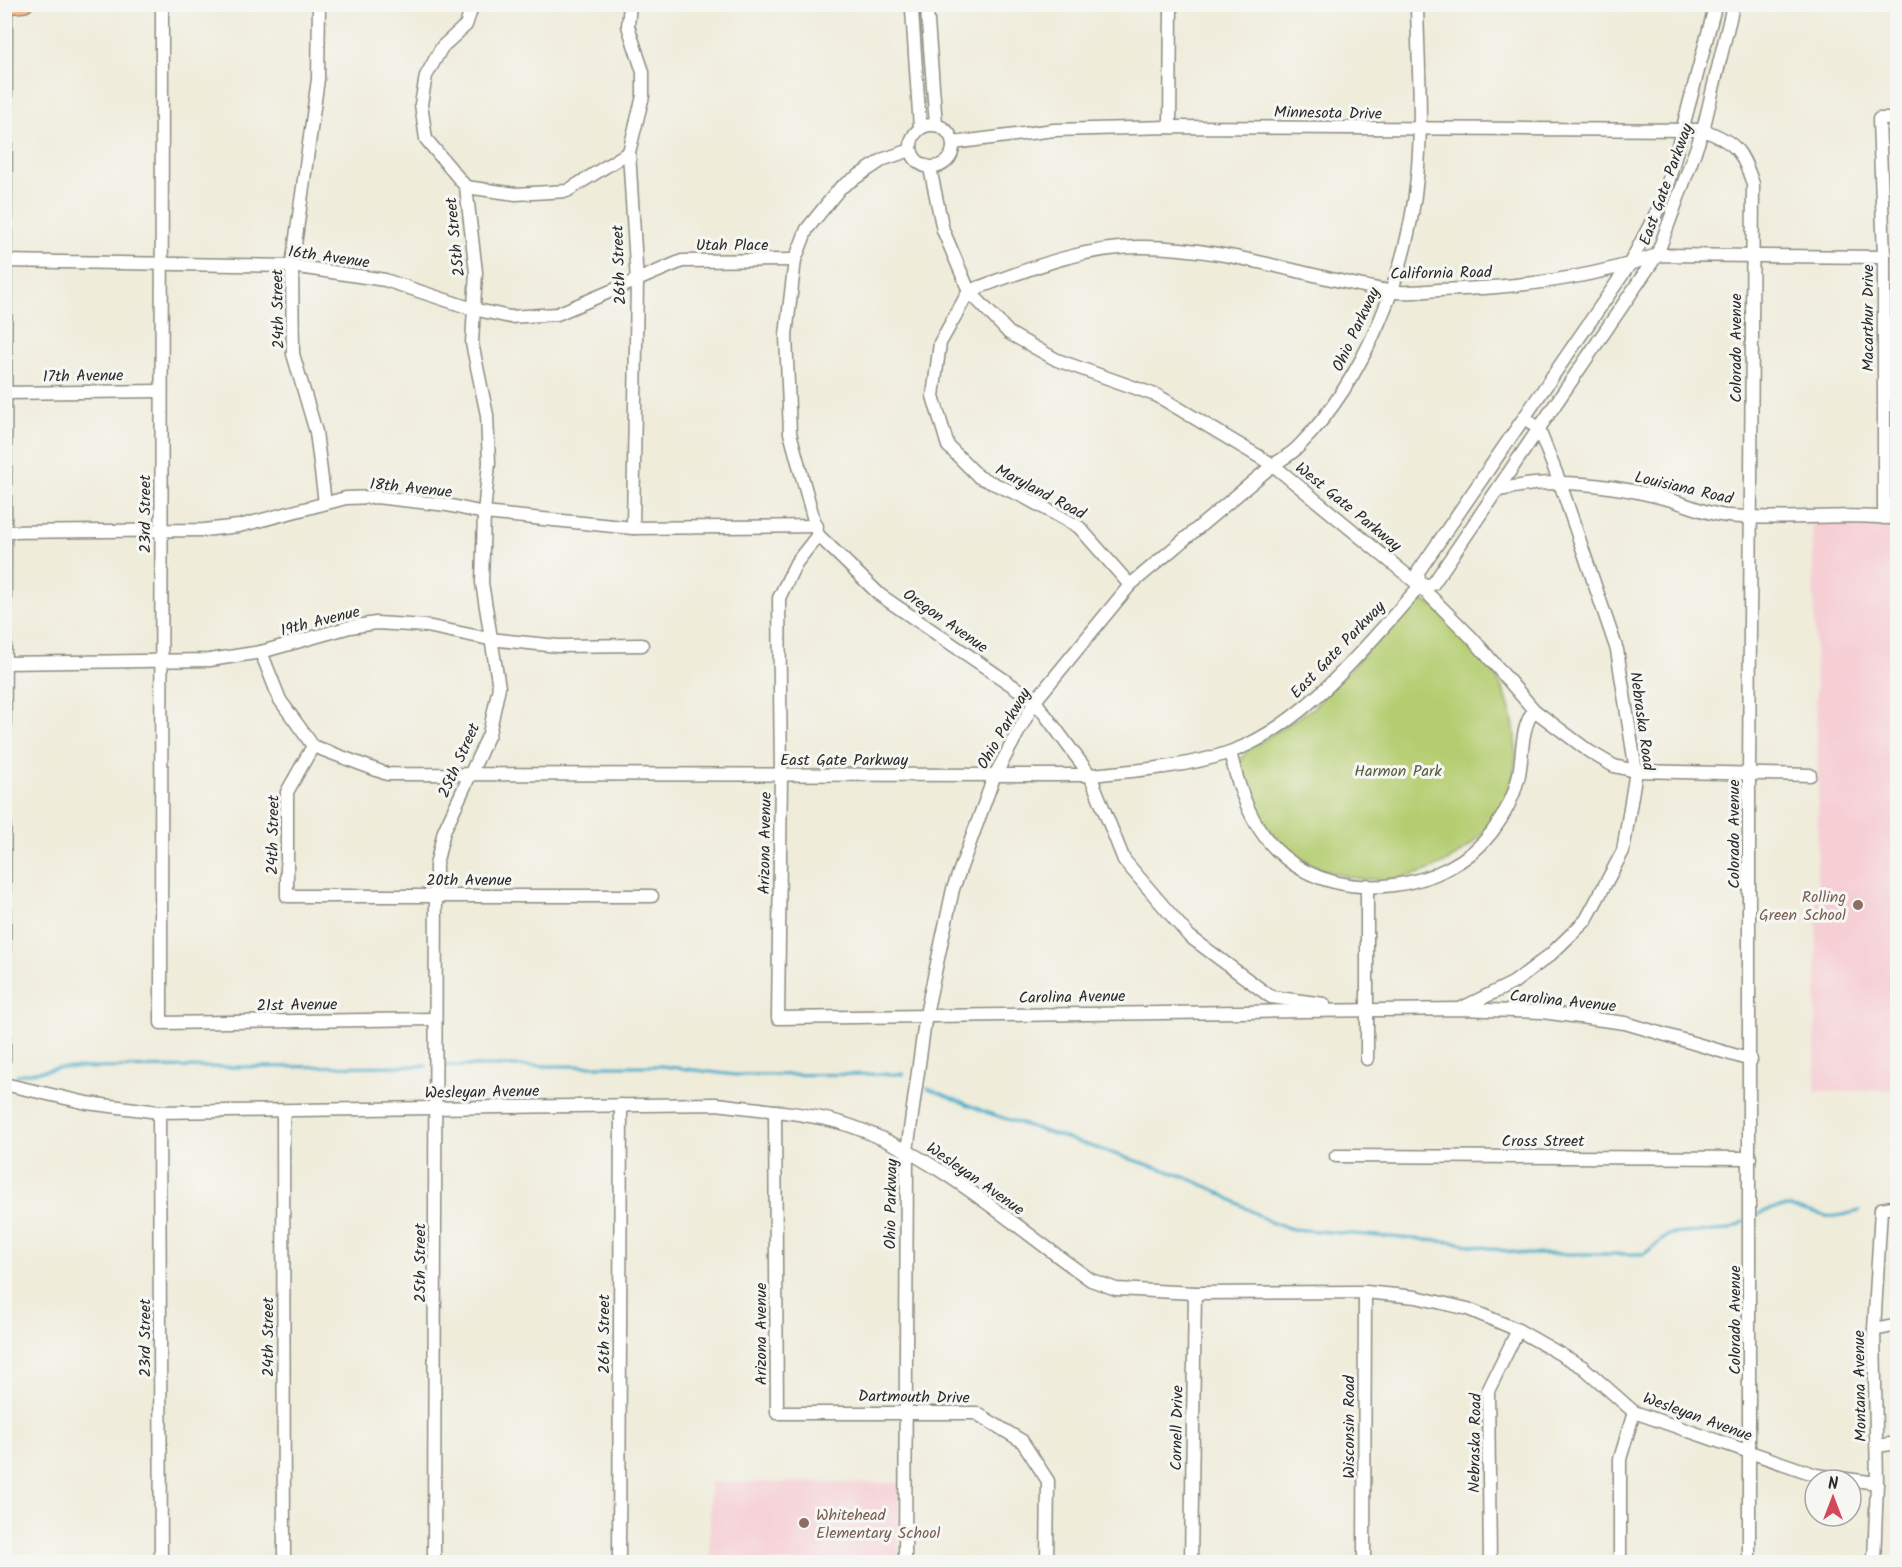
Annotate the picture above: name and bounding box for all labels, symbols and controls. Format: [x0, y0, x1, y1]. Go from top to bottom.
street label: Minnesota Drive [1274, 100, 1382, 127]
street label: East Gate Parkway [1633, 120, 1700, 249]
street label: 25th Street [439, 195, 472, 278]
street label: 26th Street [606, 224, 633, 305]
street label: Utah Place [696, 233, 768, 258]
street label: 16th Avenue [286, 239, 371, 276]
street label: California Road [1390, 260, 1493, 287]
street label: Macarthur Drive [1856, 264, 1881, 372]
street label: 24th Street [265, 268, 292, 349]
street label: Ohio Parkway [1326, 283, 1387, 376]
street label: Colorado Avenue [1724, 293, 1749, 403]
street label: 17th Avenue [42, 363, 124, 390]
street label: West Gate Parkway [1289, 456, 1407, 558]
street label: Maryland Road [991, 458, 1091, 527]
street label: Louisiana Road [1632, 465, 1736, 512]
street label: 18th Avenue [368, 472, 453, 505]
street label: 23rd Street [133, 474, 158, 553]
street label: Oregon Avenue [897, 583, 993, 660]
street label: East Gate Parkway [1285, 595, 1392, 705]
street label: 19th Avenue [278, 600, 363, 643]
street label: Nebraska Road [1622, 670, 1661, 773]
street label: Ohio Parkway [971, 683, 1038, 774]
street label: 25th Street [432, 718, 487, 802]
street label: East Gate Parkway [780, 748, 909, 773]
park label: Harmon Park [1354, 759, 1442, 784]
street label: Colorado Avenue [1722, 779, 1747, 889]
street label: Arizona Avenue [752, 791, 779, 895]
street label: 24th Street [260, 794, 287, 875]
street label: 20th Avenue [426, 868, 512, 893]
place label: Rolling Green School [1759, 885, 1846, 928]
marker: Rolling Green School [1851, 898, 1865, 912]
street label: Carolina Avenue [1508, 983, 1617, 1020]
street label: Carolina Avenue [1018, 984, 1126, 1011]
street label: 21st Avenue [256, 992, 338, 1019]
street label: Wesleyan Avenue [424, 1079, 540, 1106]
street label: Cross Street [1502, 1129, 1585, 1154]
street label: Wesleyan Avenue [921, 1136, 1029, 1222]
street label: Ohio Parkway [878, 1158, 905, 1250]
street label: 25th Street [408, 1222, 433, 1303]
street label: Colorado Avenue [1723, 1265, 1748, 1375]
street label: Arizona Avenue [749, 1283, 774, 1385]
street label: 26th Street [592, 1293, 617, 1374]
street label: 24th Street [256, 1296, 281, 1377]
street label: 23rd Street [133, 1298, 158, 1377]
street label: Montana Avenue [1847, 1330, 1874, 1442]
street label: Wisconsin Road [1337, 1374, 1362, 1479]
street label: Dartmouth Drive [858, 1384, 970, 1411]
street label: Cornell Drive [1164, 1385, 1191, 1471]
street label: Wesleyan Avenue [1639, 1386, 1756, 1449]
street label: Nebraska Road [1462, 1392, 1489, 1493]
north arrow [1803, 1468, 1863, 1528]
text: N [1828, 1472, 1838, 1497]
place label: Whitehead Elementary School [816, 1503, 941, 1546]
marker: Whitehead Elementary School [797, 1516, 811, 1530]

